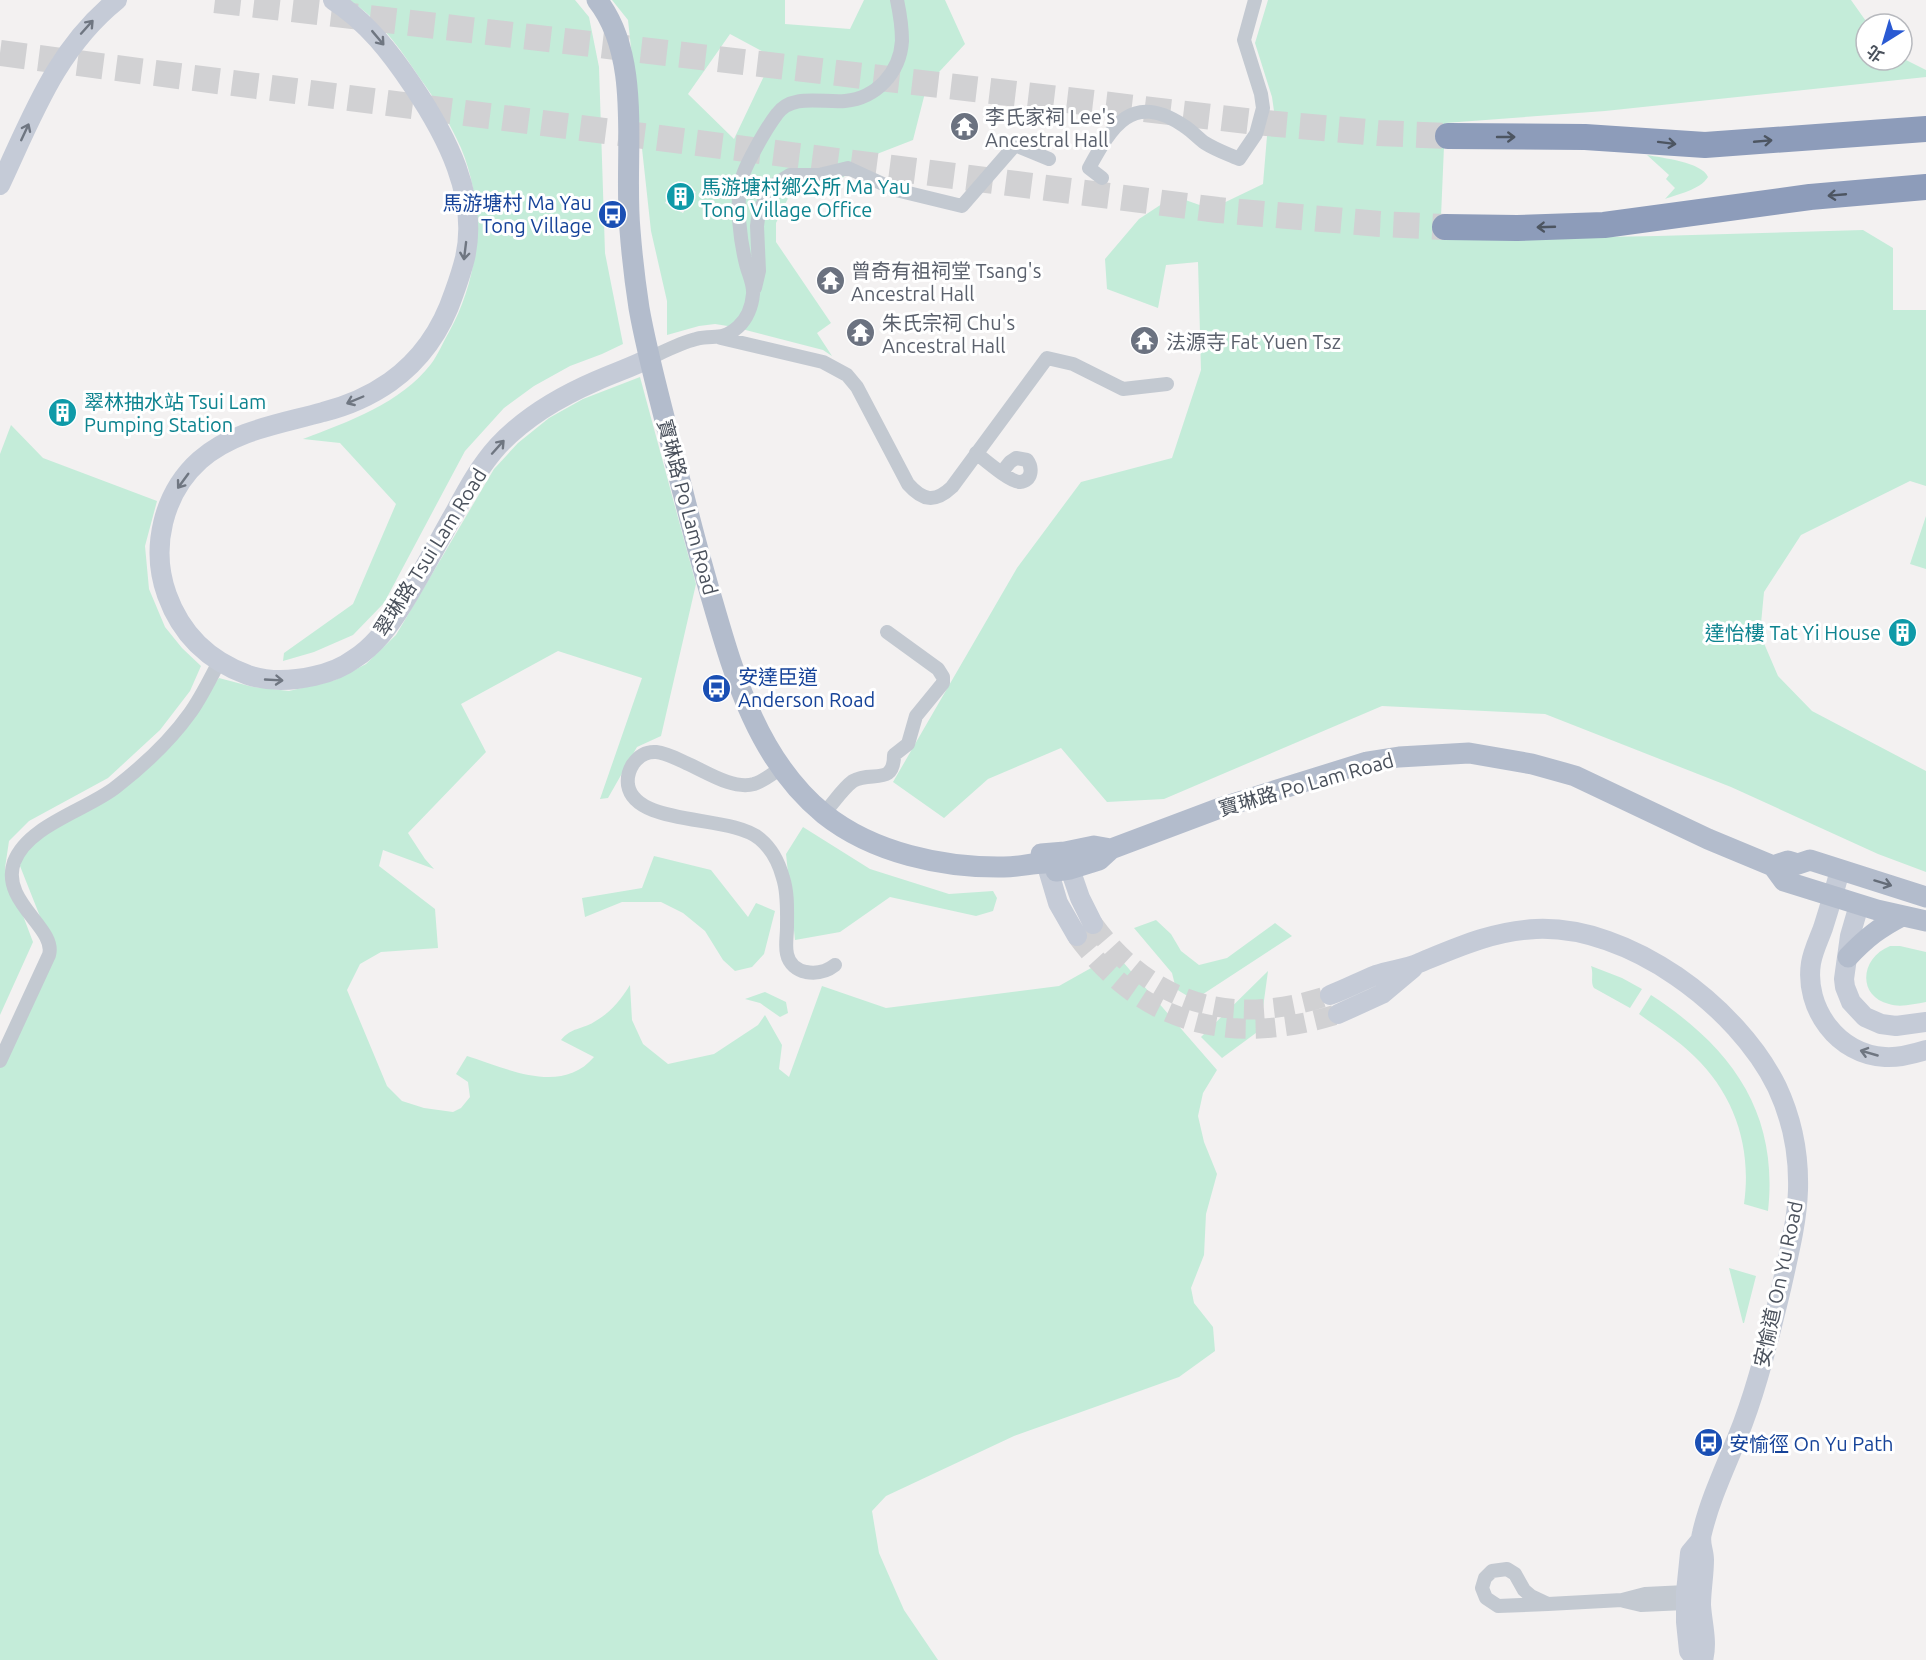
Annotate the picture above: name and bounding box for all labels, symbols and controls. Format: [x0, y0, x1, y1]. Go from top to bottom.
north arrow [1854, 12, 1914, 72]
one-way arrow [80, 20, 94, 35]
one-way arrow [371, 30, 384, 46]
text: 北 [1863, 42, 1887, 66]
place label: 李氏家祠 Lee's Ancestral Hall [985, 105, 1115, 151]
temple icon: 李氏家祠 Lee's Ancestral Hall [948, 111, 980, 143]
one-way arrow [20, 124, 32, 142]
one-way arrow [1496, 131, 1516, 143]
one-way arrow [1752, 135, 1772, 146]
one-way arrow [1656, 137, 1676, 148]
place label: 馬游塘村鄉公所 Ma Yau Tong Village Office [701, 175, 910, 221]
building icon: 馬游塘村鄉公所 Ma Yau Tong Village Office [664, 181, 696, 213]
one-way arrow [1828, 190, 1848, 201]
place label: 馬游塘村 Ma Yau Tong Village [443, 191, 592, 237]
bus stop icon: 馬游塘村 Ma Yau Tong Village [597, 198, 629, 230]
one-way arrow [1536, 221, 1556, 233]
one-way arrow [460, 240, 471, 260]
place label: 曾奇有祖祠堂 Tsang's Ancestral Hall [851, 259, 1041, 305]
temple icon: 曾奇有祖祠堂 Tsang's Ancestral Hall [814, 265, 846, 297]
place label: 朱氏宗祠 Chu's Ancestral Hall [882, 311, 1015, 357]
temple icon: 朱氏宗祠 Chu's Ancestral Hall [845, 317, 877, 349]
temple icon: 法源寺 Fat Yuen Tsz [1129, 325, 1161, 357]
place label: 法源寺 Fat Yuen Tsz [1166, 330, 1341, 353]
place label: 翠林抽水站 Tsui Lam Pumping Station [84, 390, 266, 436]
one-way arrow [347, 395, 365, 407]
building icon: 翠林抽水站 Tsui Lam Pumping Station [47, 397, 79, 429]
street label: 寶琳路 Po Lam Road [653, 417, 723, 597]
one-way arrow [491, 440, 505, 455]
street label: 翠琳路 Tsui Lam Road [369, 464, 491, 640]
one-way arrow [176, 472, 189, 488]
building icon: 達怡樓 Tat Yi House [1886, 616, 1918, 648]
place label: 達怡樓 Tat Yi House [1705, 621, 1881, 644]
place label: 安達臣道 Anderson Road [738, 665, 875, 711]
bus stop icon: 安達臣道 Anderson Road [701, 672, 733, 704]
one-way arrow [264, 674, 284, 685]
street label: 寶琳路 Po Lam Road [1216, 748, 1396, 820]
one-way arrow [1873, 878, 1892, 889]
one-way arrow [1860, 1047, 1879, 1058]
street label: 安愉道 On Yu Road [1749, 1199, 1807, 1369]
bus stop icon: 安愉徑 On Yu Path [1692, 1427, 1724, 1459]
place label: 安愉徑 On Yu Path [1729, 1432, 1894, 1455]

